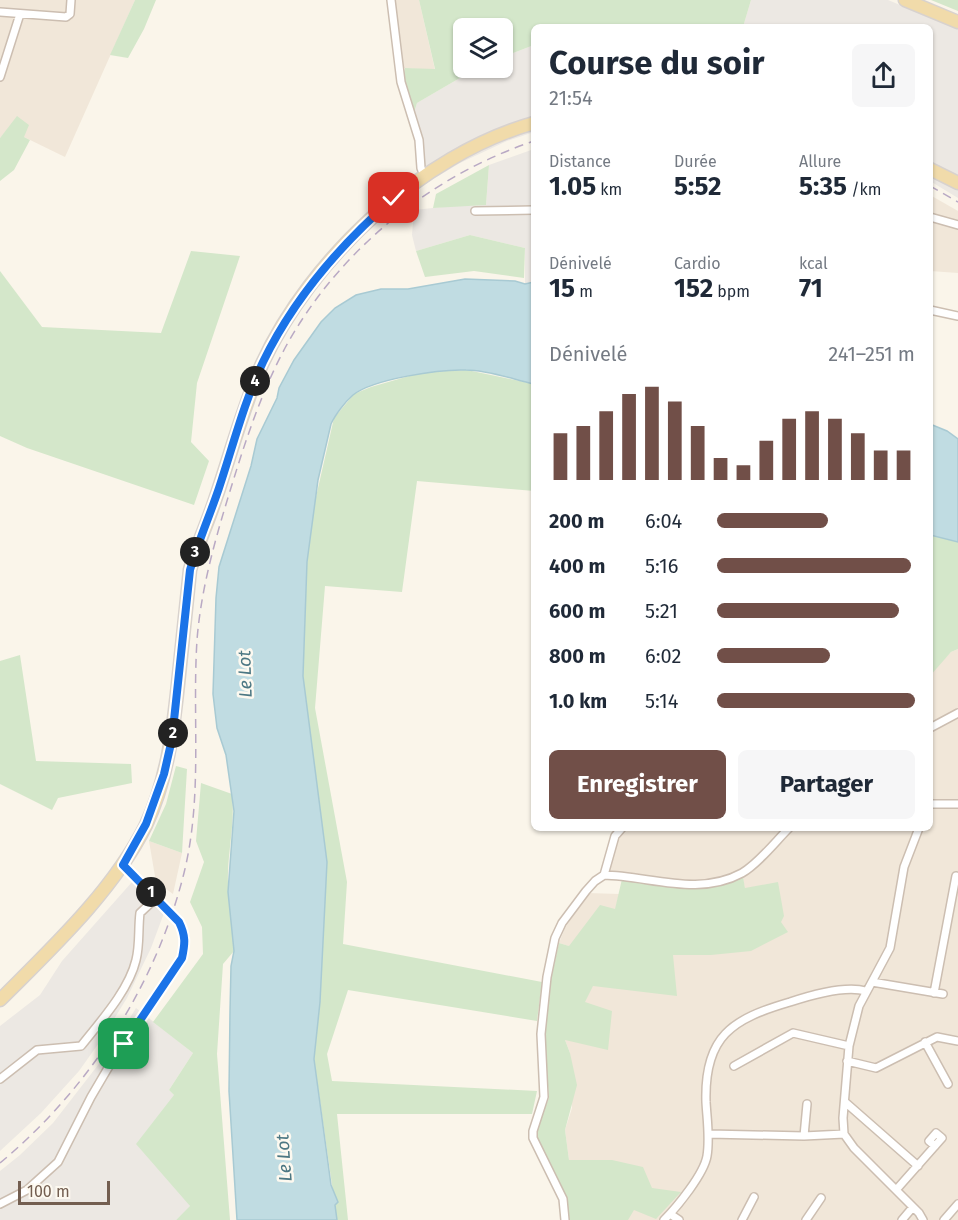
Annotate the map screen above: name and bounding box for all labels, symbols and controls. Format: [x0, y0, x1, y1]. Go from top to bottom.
map controls [453, 18, 513, 78]
button: layers [453, 18, 513, 78]
text: Course du soir [549, 43, 765, 83]
button: share [852, 44, 915, 107]
text: 21:54 [549, 86, 593, 110]
text: Distance [549, 152, 611, 171]
text: Durée [674, 152, 717, 171]
text: Allure [799, 152, 841, 171]
text: 1.05 [549, 171, 596, 202]
text: 5:52 [674, 171, 721, 202]
text: 5:35 [799, 171, 847, 202]
pin [368, 172, 419, 223]
text: km [596, 180, 622, 199]
text: /km [847, 180, 882, 199]
icon: check [377, 181, 410, 214]
text: Dénivelé [549, 254, 612, 273]
text: Cardio [674, 254, 721, 273]
text: kcal [799, 254, 828, 273]
text: 15 [549, 273, 575, 304]
text: 152 [674, 273, 713, 304]
text: 71 [799, 273, 823, 304]
text: m [575, 282, 593, 301]
text: bpm [713, 282, 750, 301]
text: Dénivelé [549, 342, 627, 366]
text: 241–251 m [828, 342, 915, 366]
pin: 4 [240, 366, 270, 396]
text: 4 [250, 371, 260, 390]
text: 200 m [549, 509, 604, 533]
text: 6:04 [645, 509, 682, 533]
pin: 3 [180, 537, 210, 567]
text: 3 [191, 542, 199, 561]
text: 400 m [549, 554, 605, 578]
text: 5:16 [645, 554, 678, 578]
text: 600 m [549, 599, 605, 623]
text: 5:21 [645, 599, 678, 623]
text: 800 m [549, 644, 606, 668]
text: 6:02 [645, 644, 681, 668]
water label: Le Lot [233, 649, 257, 698]
text: 1.0 km [549, 689, 607, 713]
text: 5:14 [645, 689, 678, 713]
pin: 2 [158, 718, 188, 748]
text: 2 [169, 723, 177, 742]
button: Enregistrer [549, 750, 726, 819]
button: Partager [738, 750, 915, 819]
pin: 1 [136, 877, 166, 907]
text: 1 [147, 882, 155, 901]
pin [98, 1018, 149, 1069]
icon: arrive [107, 1027, 140, 1060]
water label: Le Lot [271, 1133, 297, 1182]
scale bar [18, 1178, 110, 1206]
text: 100 m [27, 1182, 70, 1201]

